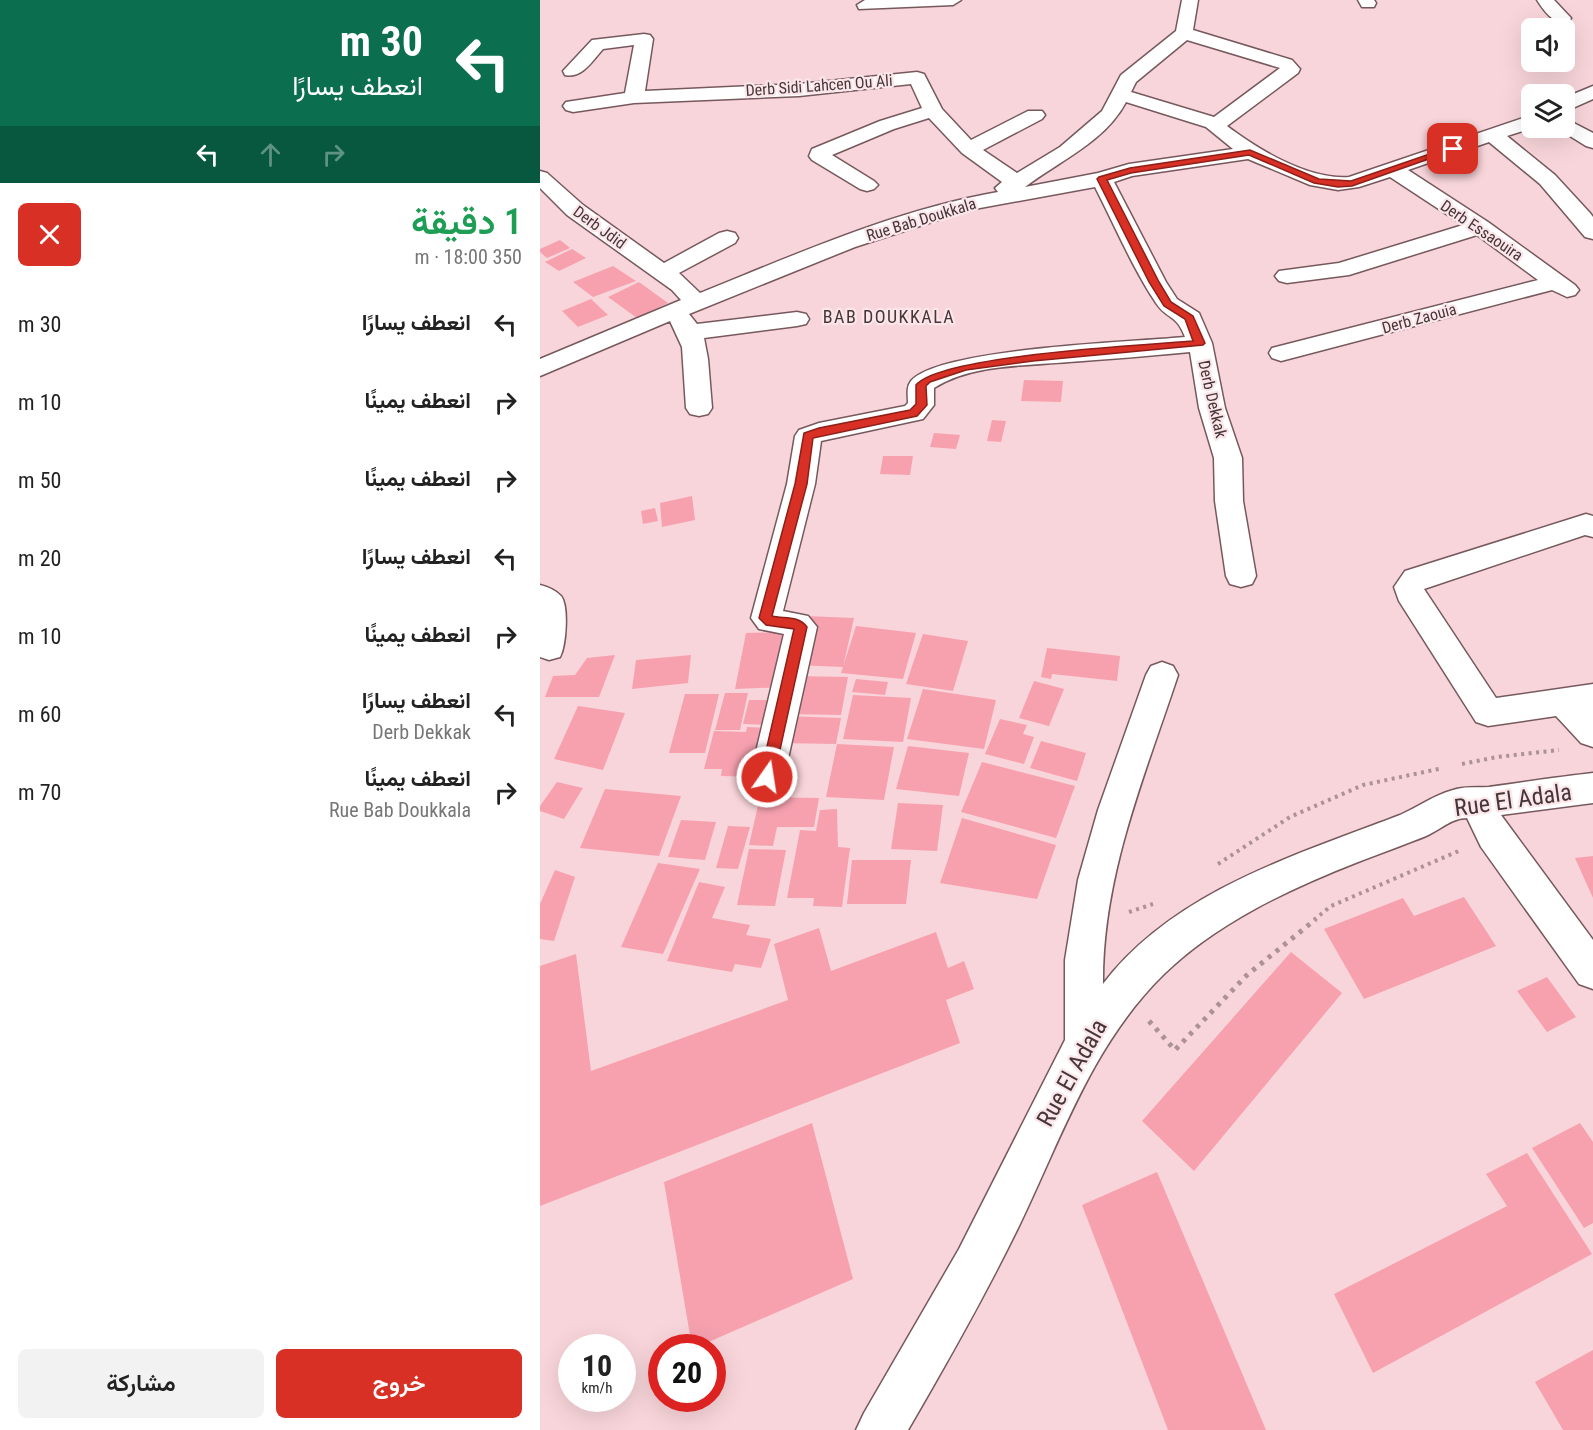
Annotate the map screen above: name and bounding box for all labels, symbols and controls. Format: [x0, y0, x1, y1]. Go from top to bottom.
text: 30 m [340, 17, 423, 66]
map controls [1521, 18, 1575, 138]
button: sound [1521, 18, 1575, 72]
icon: left [444, 24, 522, 102]
text: انعطف يسارًا [292, 70, 423, 102]
street label: Derb Sidi Lahcen Ou Ali [745, 71, 893, 100]
button: layers [1521, 84, 1575, 138]
pin [1427, 123, 1478, 174]
icon: arrive [1436, 132, 1469, 165]
icon: left [191, 138, 224, 171]
icon: ahead [254, 138, 287, 171]
icon: right [317, 138, 350, 171]
street label: Rue Bab Doukkala [864, 194, 978, 245]
street label: Derb Essaouira [1437, 196, 1526, 265]
text: 1 دقيقة [411, 201, 522, 243]
street label: Derb Jdid [570, 202, 630, 253]
button: close [18, 203, 81, 266]
text: 350 m · 18:00 [415, 245, 522, 269]
street label: Derb Zaouia [1380, 299, 1458, 338]
district label: BAB DOUKKALA [823, 306, 955, 327]
icon: left [489, 308, 522, 341]
text: انعطف يسارًا [362, 310, 471, 335]
text: 30 m [18, 312, 61, 337]
street label: Derb Dekkak [1194, 358, 1231, 441]
icon: right [489, 386, 522, 419]
text: انعطف يمينًا [365, 388, 471, 413]
text: 10 m [18, 390, 61, 415]
icon: right [489, 464, 522, 497]
text: انعطف يمينًا [365, 466, 471, 491]
text: 50 m [18, 468, 61, 493]
icon: left [489, 542, 522, 575]
text: انعطف يسارًا [362, 544, 471, 569]
text: 20 m [18, 546, 61, 571]
icon: right [489, 620, 522, 653]
text: انعطف يمينًا [365, 622, 471, 647]
text: 10 m [18, 624, 61, 649]
text: انعطف يسارًا [362, 688, 471, 713]
icon: left [489, 698, 522, 731]
text: 60 m [18, 702, 61, 727]
text: Derb Dekkak [372, 720, 471, 744]
position arrow [735, 745, 799, 809]
text: انعطف يمينًا [365, 766, 471, 791]
icon: right [489, 776, 522, 809]
street label: Rue El Adala [1452, 778, 1574, 822]
text: 70 m [18, 780, 61, 805]
text: Rue Bab Doukkala [329, 798, 471, 822]
street label: Rue El Adala [1031, 1014, 1113, 1132]
speed limit sign: 20 [648, 1334, 726, 1412]
text: 10 [582, 1348, 612, 1383]
button: مشاركة [18, 1349, 264, 1418]
button: خروج [276, 1349, 522, 1418]
text: km/h [582, 1379, 612, 1397]

